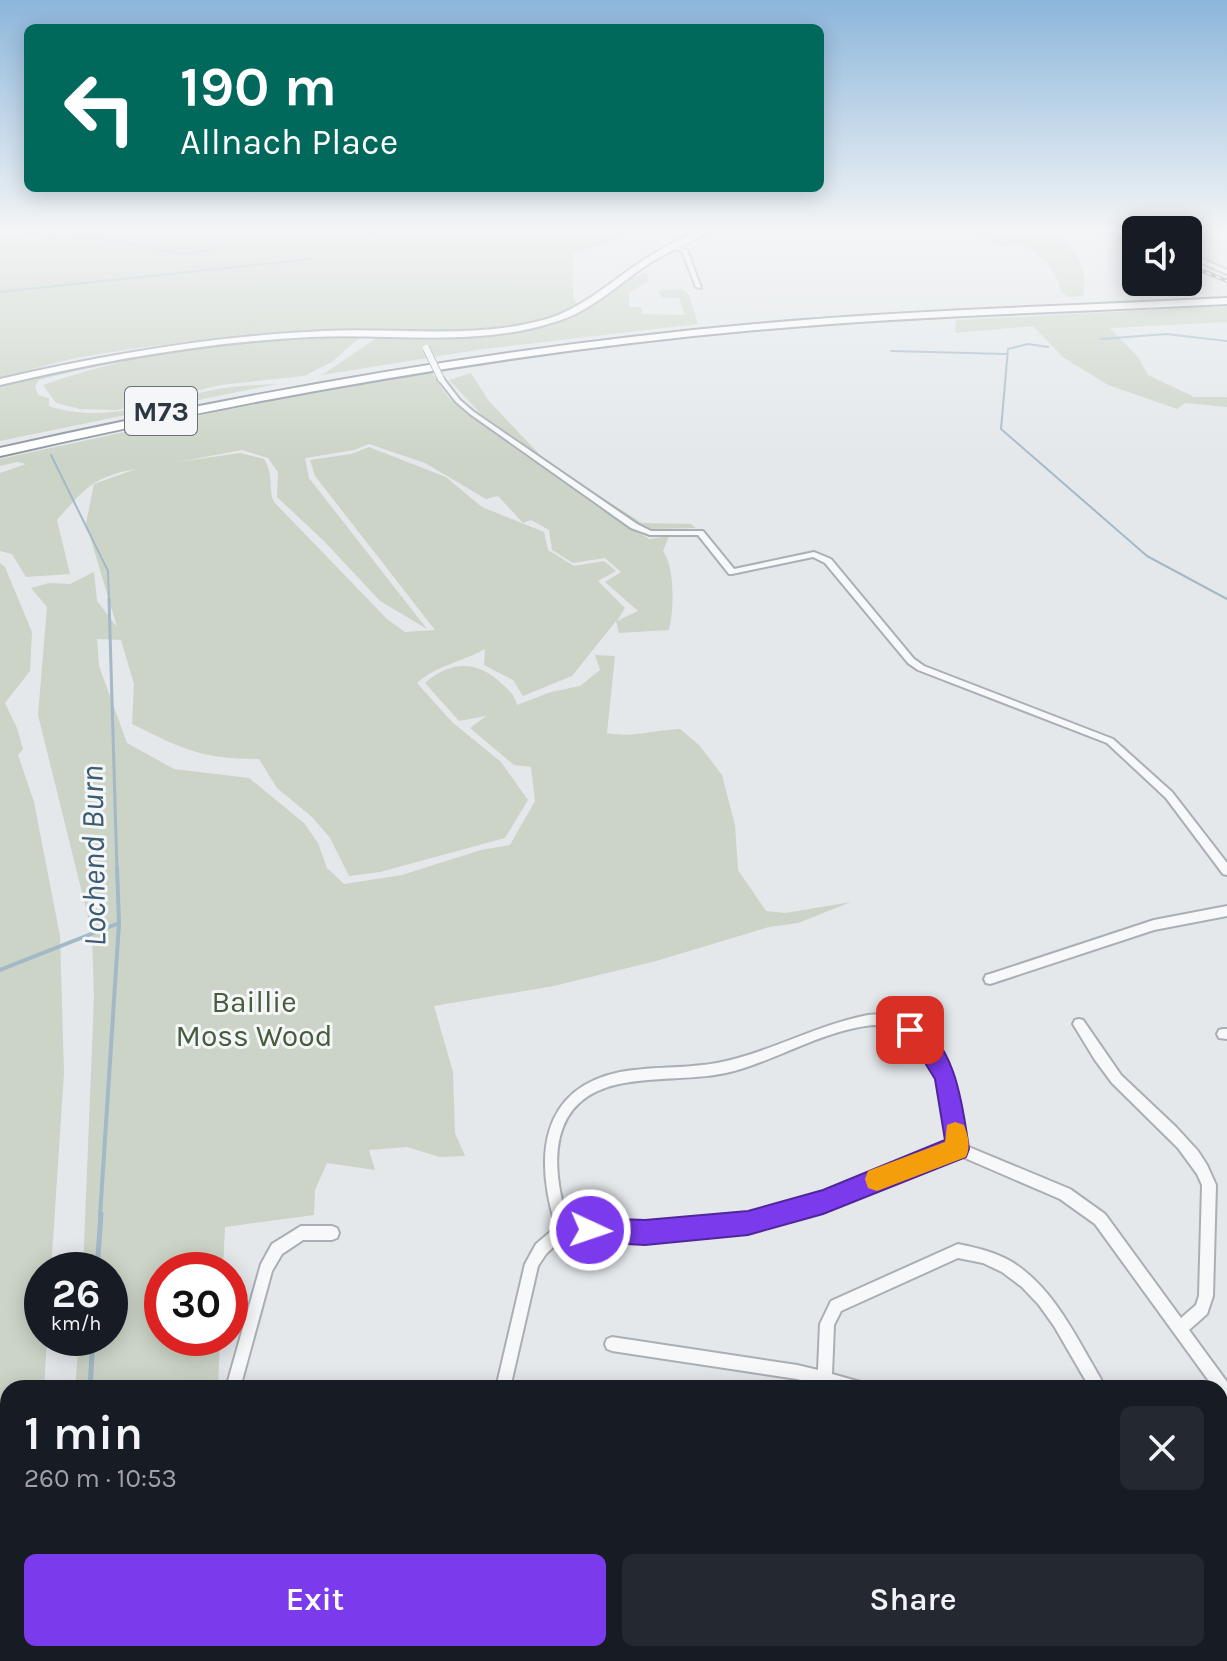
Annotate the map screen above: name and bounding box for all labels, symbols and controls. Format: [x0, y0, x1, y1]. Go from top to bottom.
text: 190 m [180, 54, 337, 119]
icon: left [48, 56, 152, 160]
text: Allnach Place [180, 121, 398, 163]
map controls [1122, 216, 1202, 296]
button: sound [1122, 216, 1202, 296]
road number: M73 [125, 387, 197, 435]
water label: Lochend Burn [73, 765, 114, 947]
park label: Baillie Moss Wood [176, 984, 332, 1054]
pin [876, 996, 944, 1064]
icon: arrive [888, 1008, 932, 1052]
position arrow [548, 1188, 632, 1272]
speed limit sign: 30 [144, 1252, 248, 1356]
text: 26 [52, 1270, 100, 1317]
text: km/h [51, 1312, 101, 1335]
text: 1 min [24, 1405, 143, 1461]
button: close [1120, 1406, 1204, 1490]
text: 260 m · 10:53 [24, 1463, 177, 1494]
button: Exit [24, 1554, 606, 1646]
button: Share [622, 1554, 1204, 1646]

